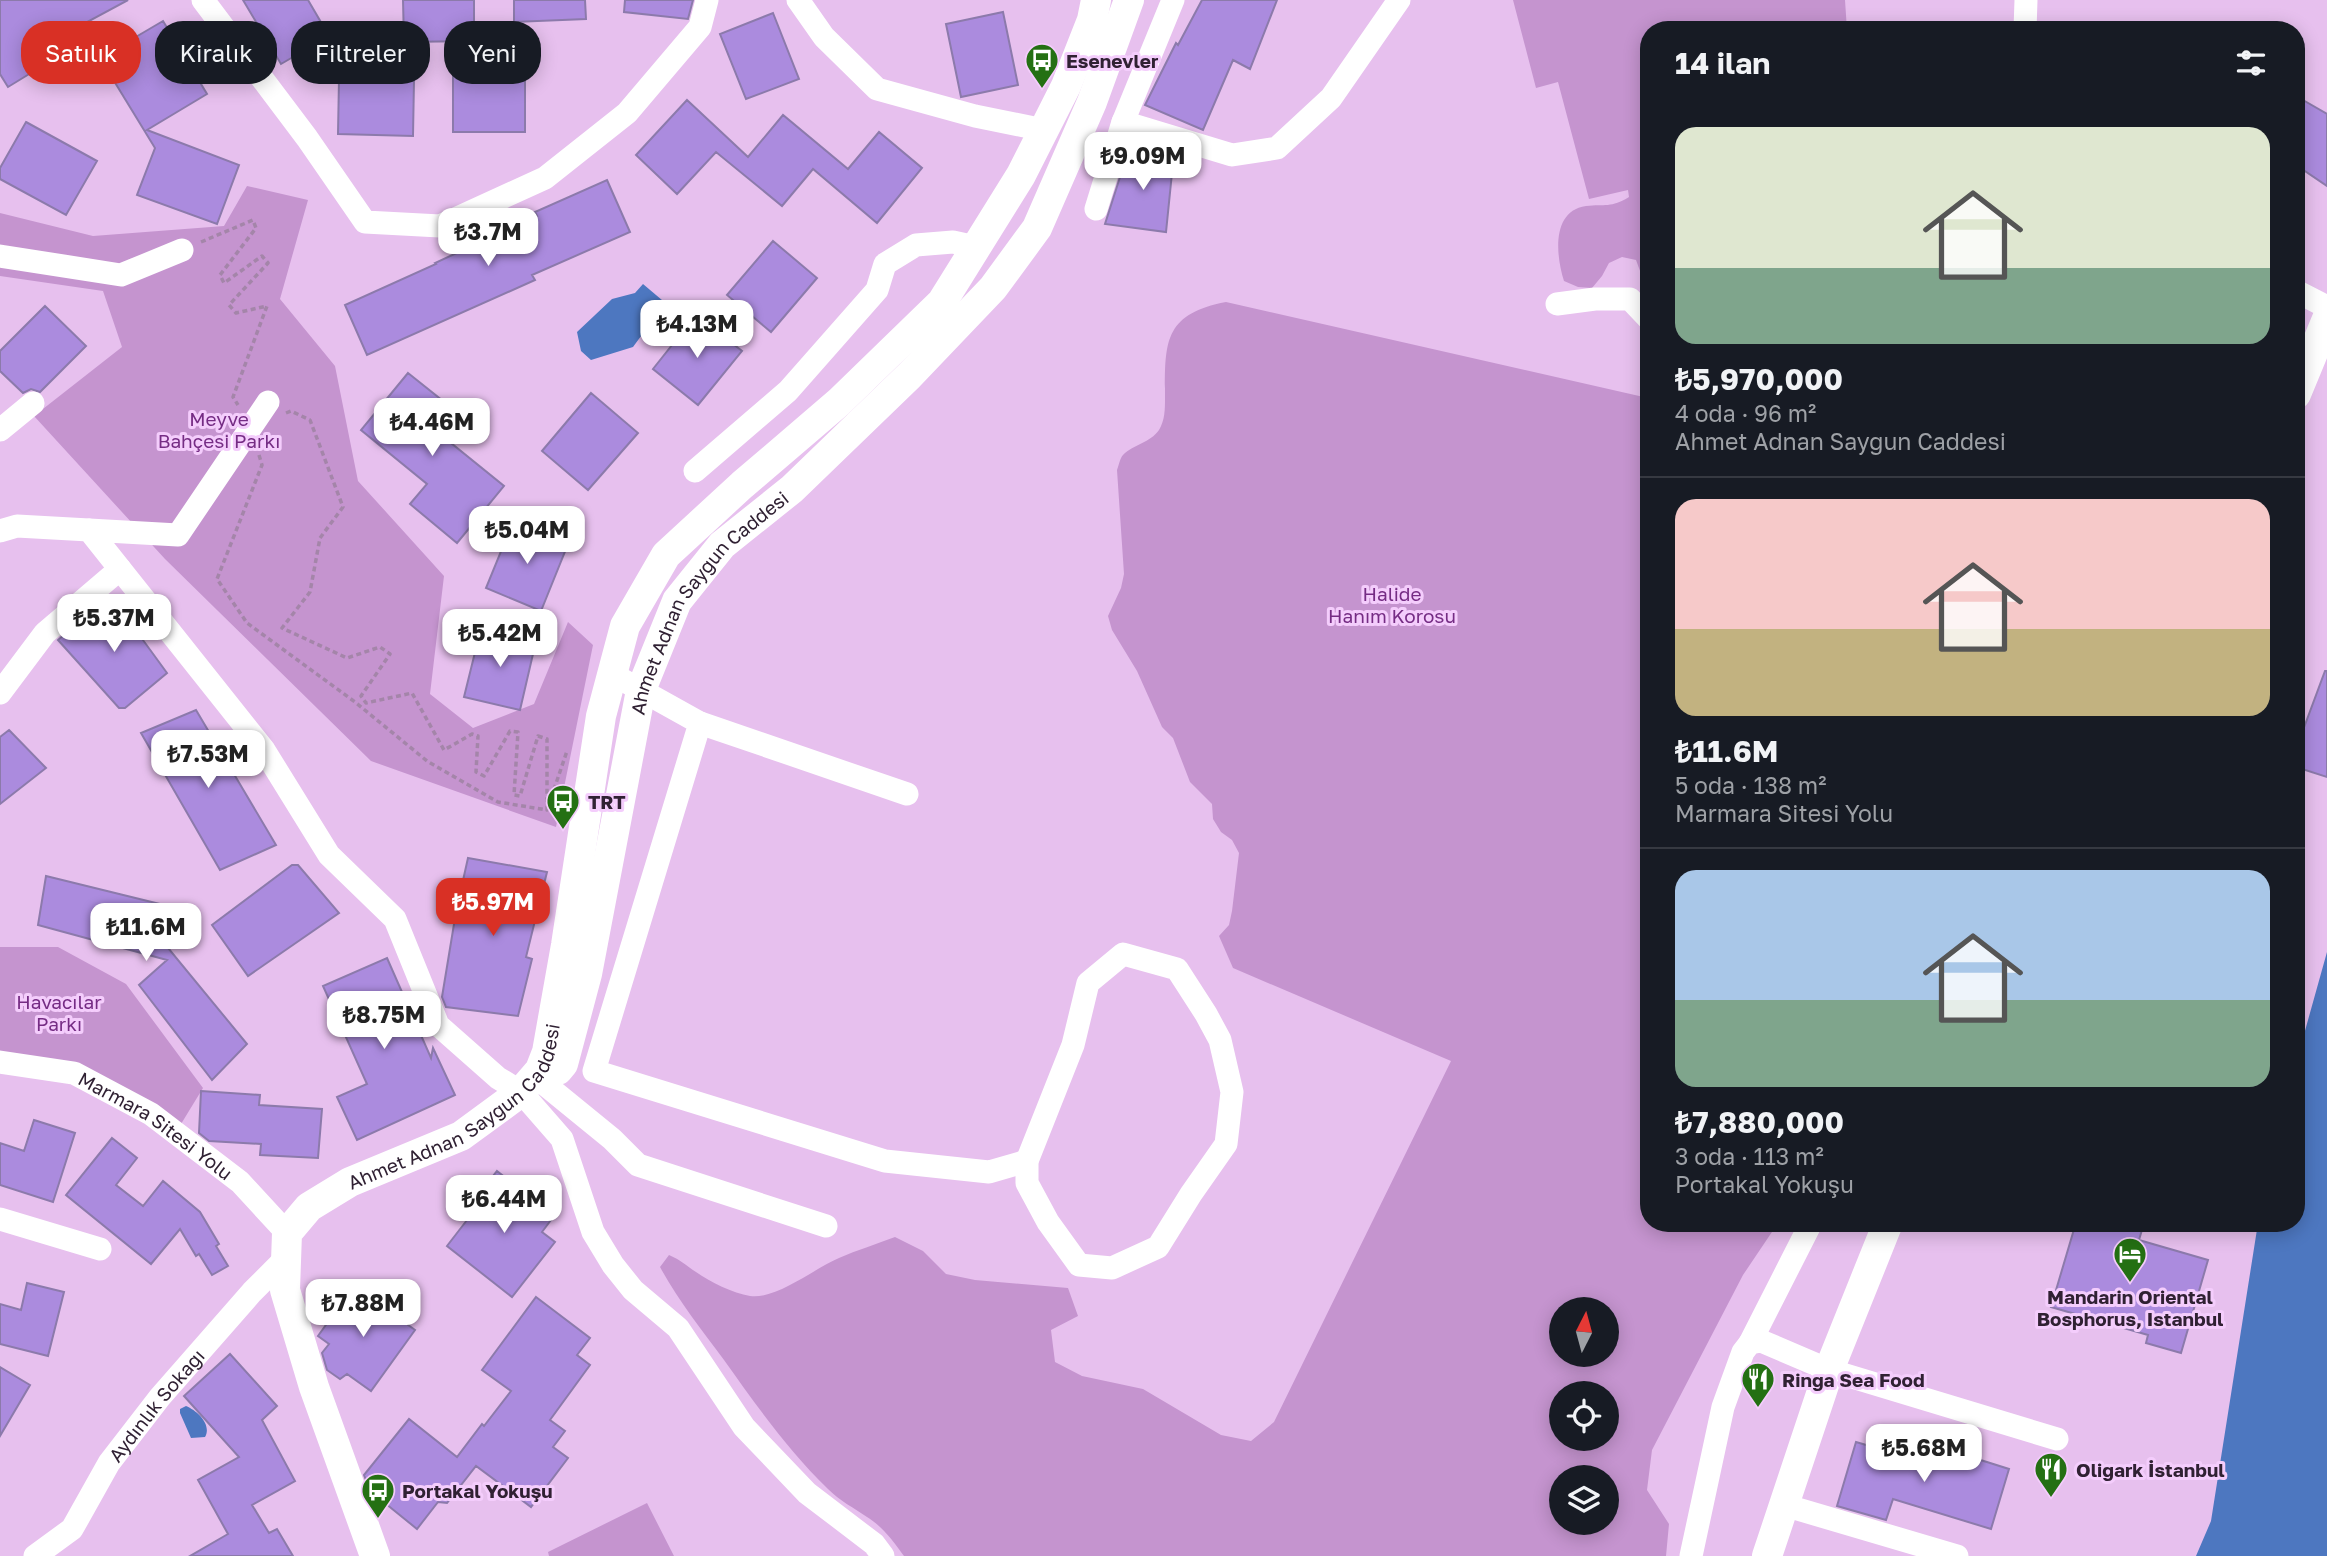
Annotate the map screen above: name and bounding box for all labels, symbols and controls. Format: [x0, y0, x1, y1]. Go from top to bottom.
chip: Satılık [21, 21, 141, 84]
chip: Kiralık [155, 21, 277, 84]
chip: Filtreler [291, 21, 430, 84]
chip: Yeni [444, 21, 541, 84]
bus stop icon: Esenevler [1023, 41, 1061, 90]
icon: filters [2232, 44, 2270, 82]
text: 14 ilan [1675, 45, 1771, 81]
place label: Esenevler [1066, 49, 1159, 72]
pin: ₺9.09M [1086, 132, 1200, 192]
text: ₺9.09M [1100, 141, 1186, 169]
icon: home [1910, 172, 2036, 298]
pin: ₺3.7M [439, 208, 537, 268]
text: ₺3.7M [454, 217, 522, 245]
pin: ₺4.13M [640, 300, 754, 360]
text: ₺4.13M [656, 309, 738, 337]
text: ₺5,970,000 [1675, 361, 1843, 397]
pin: ₺4.46M [375, 398, 489, 458]
text: 4 oda · 96 m² [1675, 399, 1816, 427]
park label: Meyve Bahçesi Parkı [158, 407, 280, 452]
text: ₺4.46M [390, 407, 474, 435]
text: Ahmet Adnan Saygun Caddesi [1675, 427, 2006, 455]
street label: Ahmet Adnan Saygun Caddesi [625, 486, 792, 716]
pin: ₺5.04M [470, 506, 584, 566]
text: ₺5.04M [485, 515, 569, 543]
icon: home [1910, 544, 2036, 670]
park label: Halide Hanım Korosu [1328, 582, 1456, 627]
pin: ₺5.37M [57, 594, 171, 654]
text: ₺5.37M [73, 603, 155, 631]
pin: ₺5.42M [443, 610, 557, 669]
text: ₺5.42M [458, 618, 542, 646]
pin: ₺7.53M [151, 730, 265, 790]
text: ₺11.6M [1675, 733, 1778, 769]
text: ₺7.53M [167, 739, 249, 767]
text: 5 oda · 138 m² [1675, 771, 1826, 799]
bus stop icon: TRT [544, 782, 582, 831]
place label: TRT [588, 790, 626, 813]
text: Marmara Sitesi Yolu [1675, 799, 1893, 827]
pin: ₺5.97M [436, 878, 550, 938]
text: ₺5.97M [452, 887, 534, 915]
pin: ₺11.6M [89, 904, 203, 963]
text: ₺11.6M [106, 912, 186, 940]
icon: home [1910, 915, 2036, 1041]
park label: Havacılar Parkı [16, 990, 102, 1035]
pin: ₺8.75M [327, 992, 441, 1051]
text: ₺8.75M [343, 1000, 425, 1028]
street label: Ahmet Adnan Saygun Caddesi [344, 1022, 563, 1193]
street label: Marmara Sitesi Yolu [75, 1066, 238, 1184]
text: ₺7,880,000 [1675, 1104, 1844, 1140]
text: 3 oda · 113 m² [1675, 1142, 1824, 1170]
text: Portakal Yokuşu [1675, 1170, 1854, 1198]
pin: ₺6.44M [447, 1176, 561, 1235]
text: ₺6.44M [462, 1184, 546, 1212]
hotel icon: Mandarin Oriental Bosphorus, Istanbul [2111, 1235, 2149, 1284]
pin: ₺7.88M [306, 1280, 420, 1339]
place label: Mandarin Oriental Bosphorus, Istanbul [2037, 1285, 2223, 1330]
text: ₺7.88M [322, 1288, 404, 1316]
north arrow [1549, 1297, 1619, 1367]
map controls [1549, 1297, 1619, 1535]
street label: Aydınlık Sokağı [103, 1344, 208, 1466]
restaurant icon: Ringa Sea Food [1739, 1360, 1777, 1409]
place label: Ringa Sea Food [1782, 1368, 1925, 1391]
button: locate [1549, 1381, 1619, 1451]
pin: ₺5.68M [1867, 1424, 1981, 1484]
text: ₺5.68M [1882, 1433, 1966, 1461]
restaurant icon: Oligark İstanbul [2032, 1450, 2070, 1499]
place label: Oligark İstanbul [2076, 1458, 2225, 1481]
button: layers [1549, 1465, 1619, 1535]
bus stop icon: Portakal Yokuşu [359, 1471, 397, 1520]
place label: Portakal Yokuşu [402, 1479, 553, 1502]

